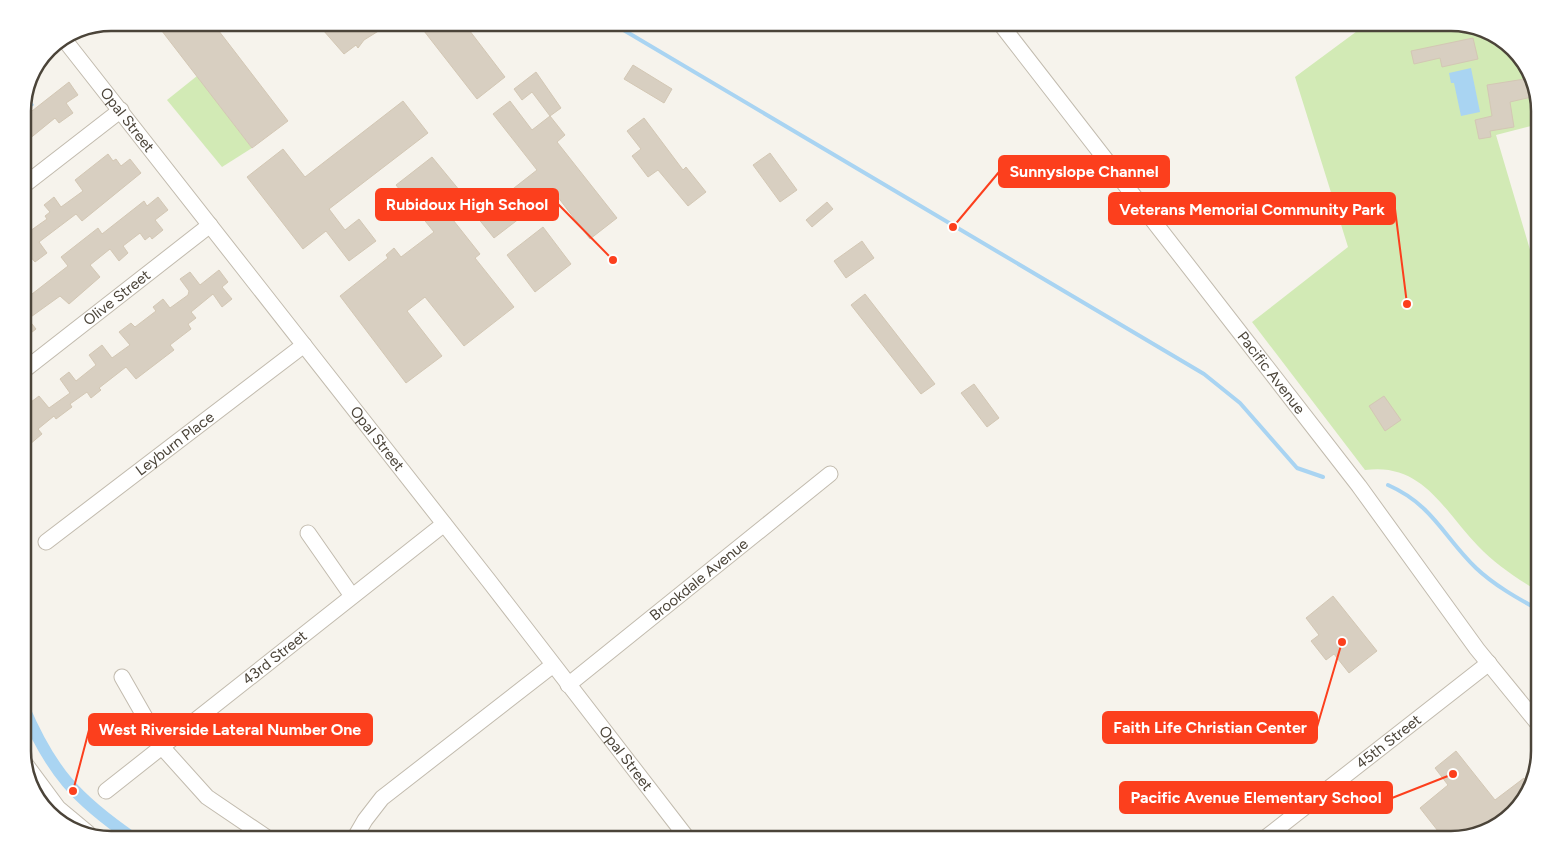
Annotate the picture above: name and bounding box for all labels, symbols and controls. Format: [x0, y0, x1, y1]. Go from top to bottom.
street label: Opal Street [96, 84, 158, 156]
callout: Sunnyslope Channel [999, 156, 1169, 187]
text: Sunnyslope Channel [1009, 162, 1159, 181]
callout: Rubidoux High School [376, 189, 558, 220]
callout: Veterans Memorial Community Park [1109, 193, 1395, 224]
text: Rubidoux High School [386, 195, 548, 214]
text: Veterans Memorial Community Park [1119, 200, 1385, 219]
street label: Olive Street [80, 266, 154, 329]
street label: Pacific Avenue [1234, 328, 1309, 418]
street label: Opal Street [346, 403, 408, 475]
street label: Leyburn Place [132, 408, 218, 479]
street label: Brookdale Avenue [646, 535, 752, 625]
street label: 43rd Street [239, 627, 311, 689]
street label: 45th Street [1352, 710, 1425, 773]
callout: Faith Life Christian Center [1103, 712, 1317, 743]
callout: West Riverside Lateral Number One [89, 714, 372, 745]
text: Faith Life Christian Center [1113, 718, 1307, 737]
text: West Riverside Lateral Number One [99, 720, 361, 739]
street label: Opal Street [595, 722, 657, 795]
callout: Pacific Avenue Elementary School [1120, 782, 1392, 813]
text: Pacific Avenue Elementary School [1130, 788, 1382, 807]

